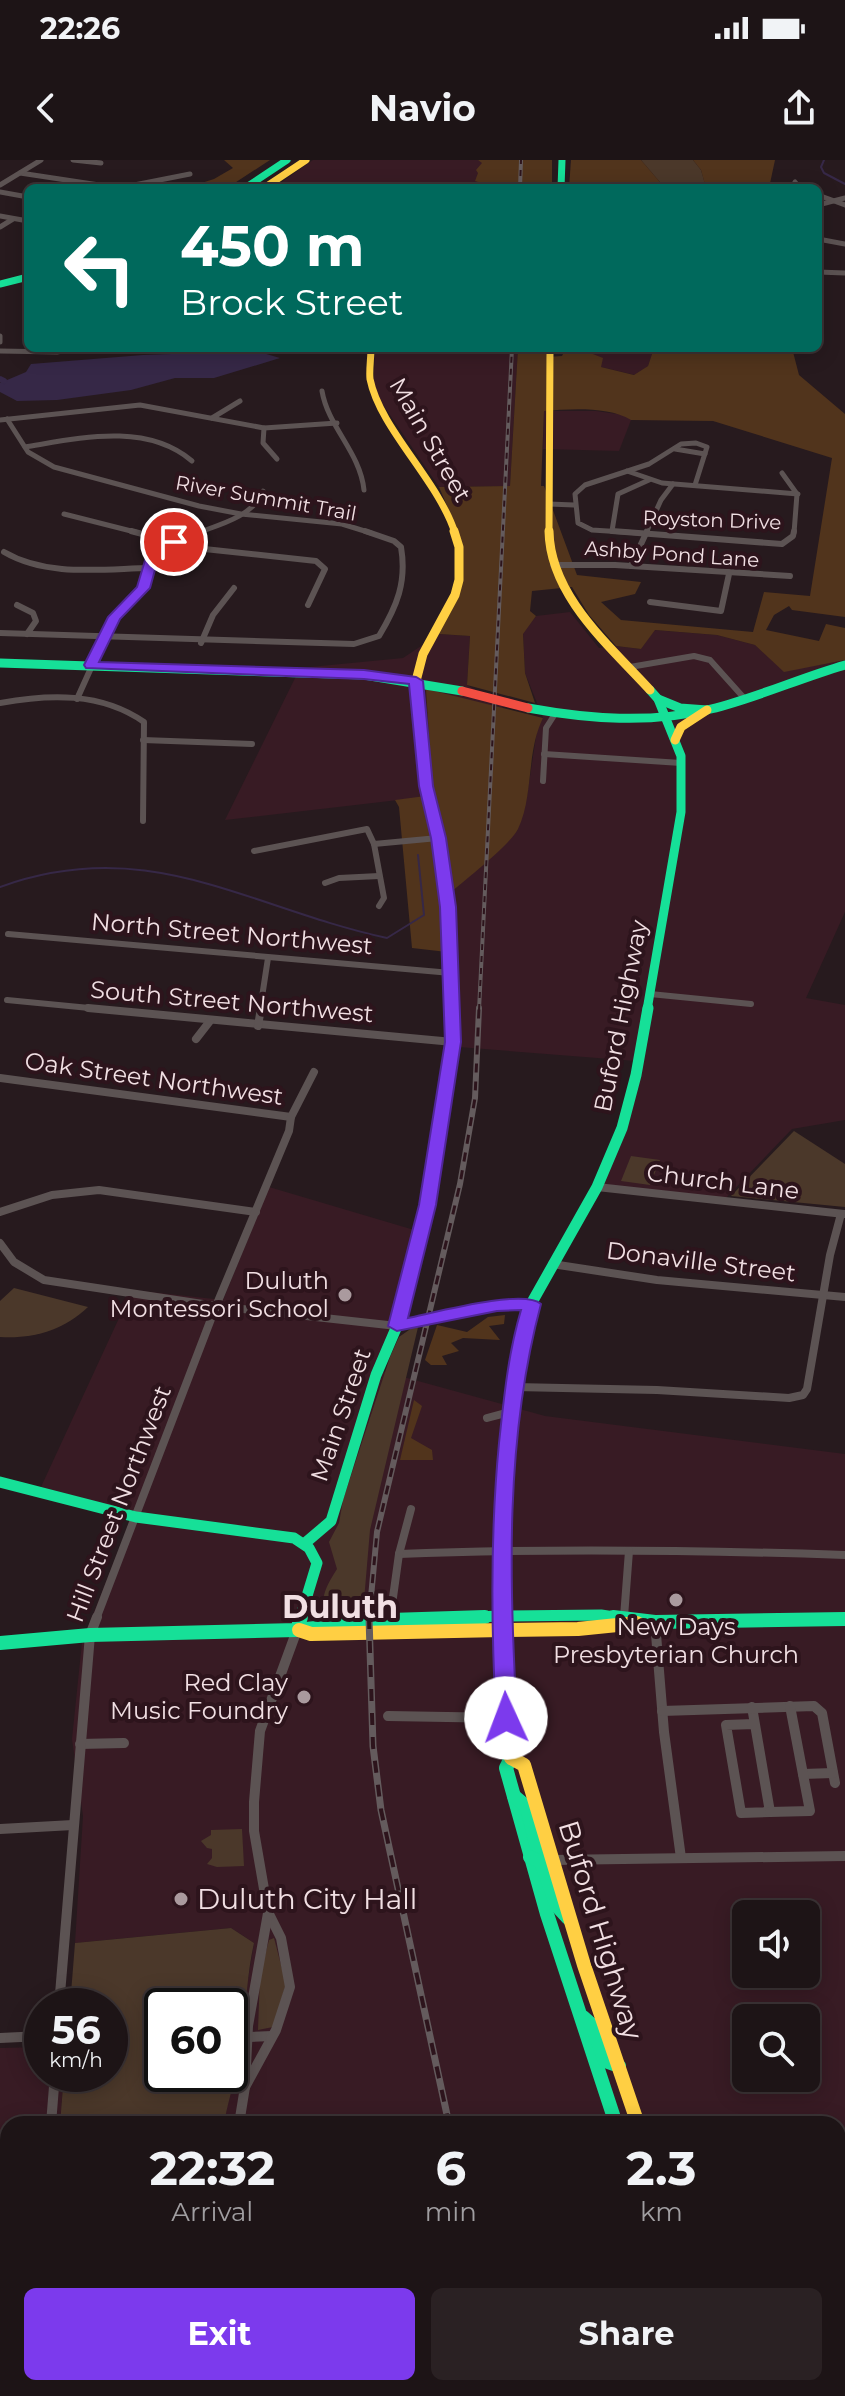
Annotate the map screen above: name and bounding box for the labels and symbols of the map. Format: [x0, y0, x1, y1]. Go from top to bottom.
street label: Main Street [383, 372, 478, 507]
street label: River Summit Trail [174, 470, 358, 526]
street label: Royston Drive [642, 506, 782, 534]
pin [140, 508, 208, 576]
street label: Ashby Pond Lane [584, 536, 760, 572]
street label: North Street Northwest [90, 907, 374, 960]
street label: Buford Highway [588, 918, 653, 1114]
street label: South Street Northwest [89, 975, 375, 1028]
street label: Oak Street Northwest [23, 1046, 285, 1111]
street label: Church Lane [645, 1158, 801, 1205]
street label: Donaville Street [605, 1235, 798, 1288]
place label: Duluth Montessori School [110, 1266, 329, 1323]
marker: Duluth Montessori School [336, 1286, 354, 1304]
street label: Main Street [304, 1344, 377, 1485]
street label: Hill Street Northwest [60, 1381, 177, 1626]
district label: Duluth [282, 1587, 398, 1626]
marker: New Days Presbyterian Church [667, 1591, 685, 1609]
place label: New Days Presbyterian Church [553, 1612, 799, 1669]
place label: Red Clay Music Foundry [110, 1668, 288, 1725]
position arrow [464, 1676, 548, 1760]
marker: Red Clay Music Foundry [295, 1688, 313, 1706]
street label: Buford Highway [552, 1816, 651, 2044]
place label: Duluth City Hall [197, 1882, 417, 1916]
marker: Duluth City Hall [172, 1890, 190, 1908]
speed limit sign: 60 [144, 1988, 248, 2092]

